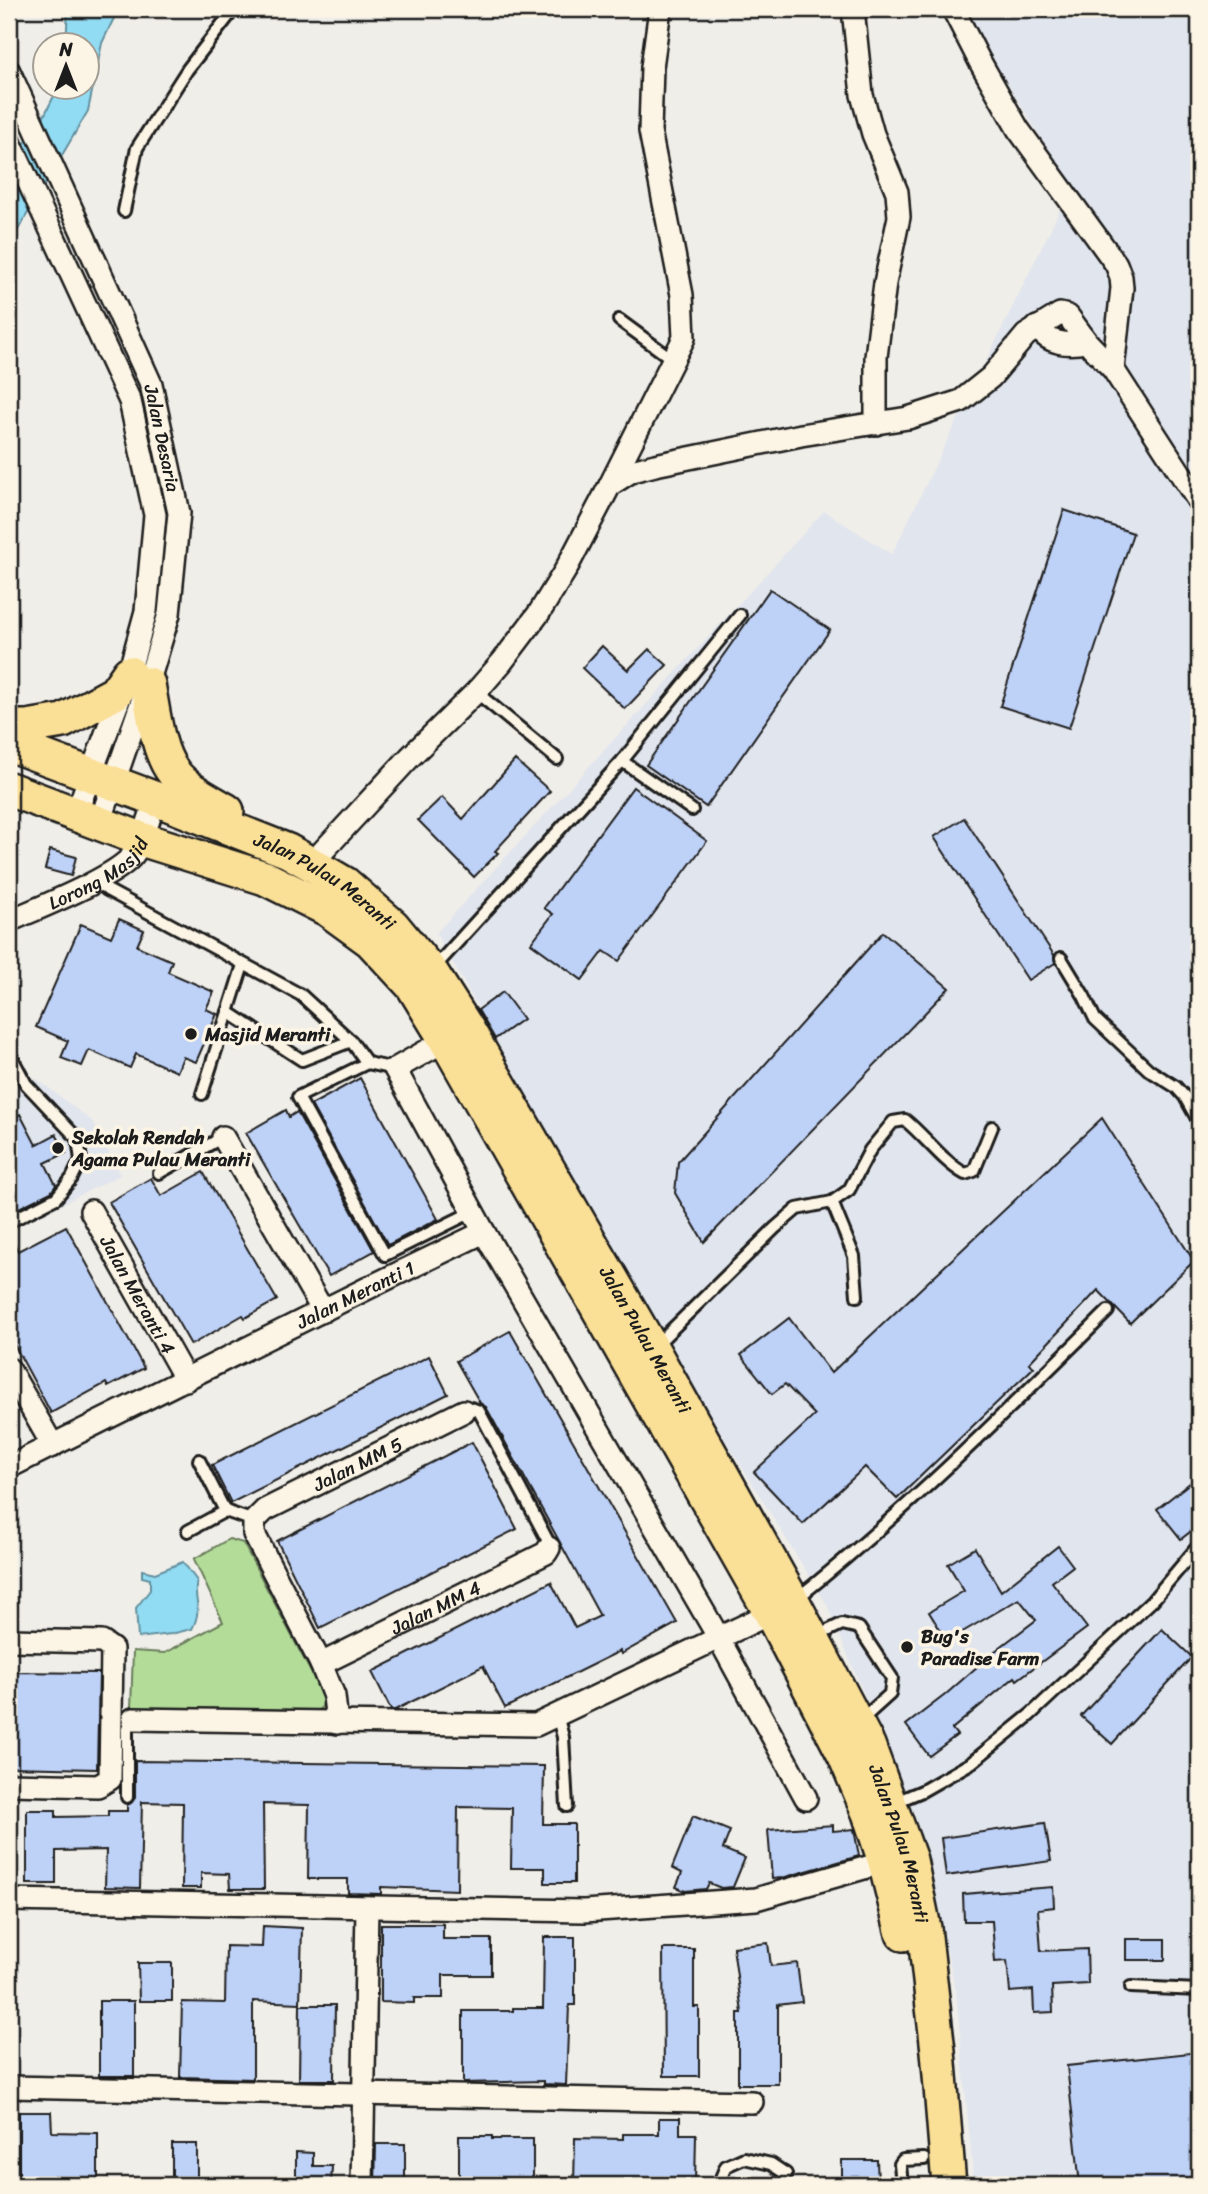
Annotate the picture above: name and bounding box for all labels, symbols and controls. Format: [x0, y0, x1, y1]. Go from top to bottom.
north arrow [32, 32, 102, 102]
text: N [58, 33, 73, 66]
street label: Jalan Desaria [134, 380, 190, 495]
street label: Jalan Pulau Meranti [248, 823, 404, 939]
street label: Lorong Masjid [43, 830, 159, 919]
place label: Masjid Meranti [204, 1018, 332, 1051]
marker: Masjid Meranti [183, 1026, 199, 1042]
place label: Sekolah Rendah Agama Pulau Meranti [71, 1121, 252, 1176]
marker: Sekolah Rendah Agama Pulau Meranti [50, 1140, 66, 1156]
street label: Jalan Meranti 4 [90, 1228, 184, 1361]
street label: Jalan Meranti 1 [290, 1252, 420, 1339]
street label: Jalan Pulau Meranti [590, 1259, 701, 1420]
street label: Jalan MM 5 [306, 1428, 409, 1501]
street label: Jalan MM 4 [384, 1571, 487, 1645]
place label: Bug's Paradise Farm [921, 1620, 1040, 1675]
marker: Bug's Paradise Farm [899, 1639, 915, 1655]
street label: Jalan Pulau Meranti [859, 1758, 939, 1927]

